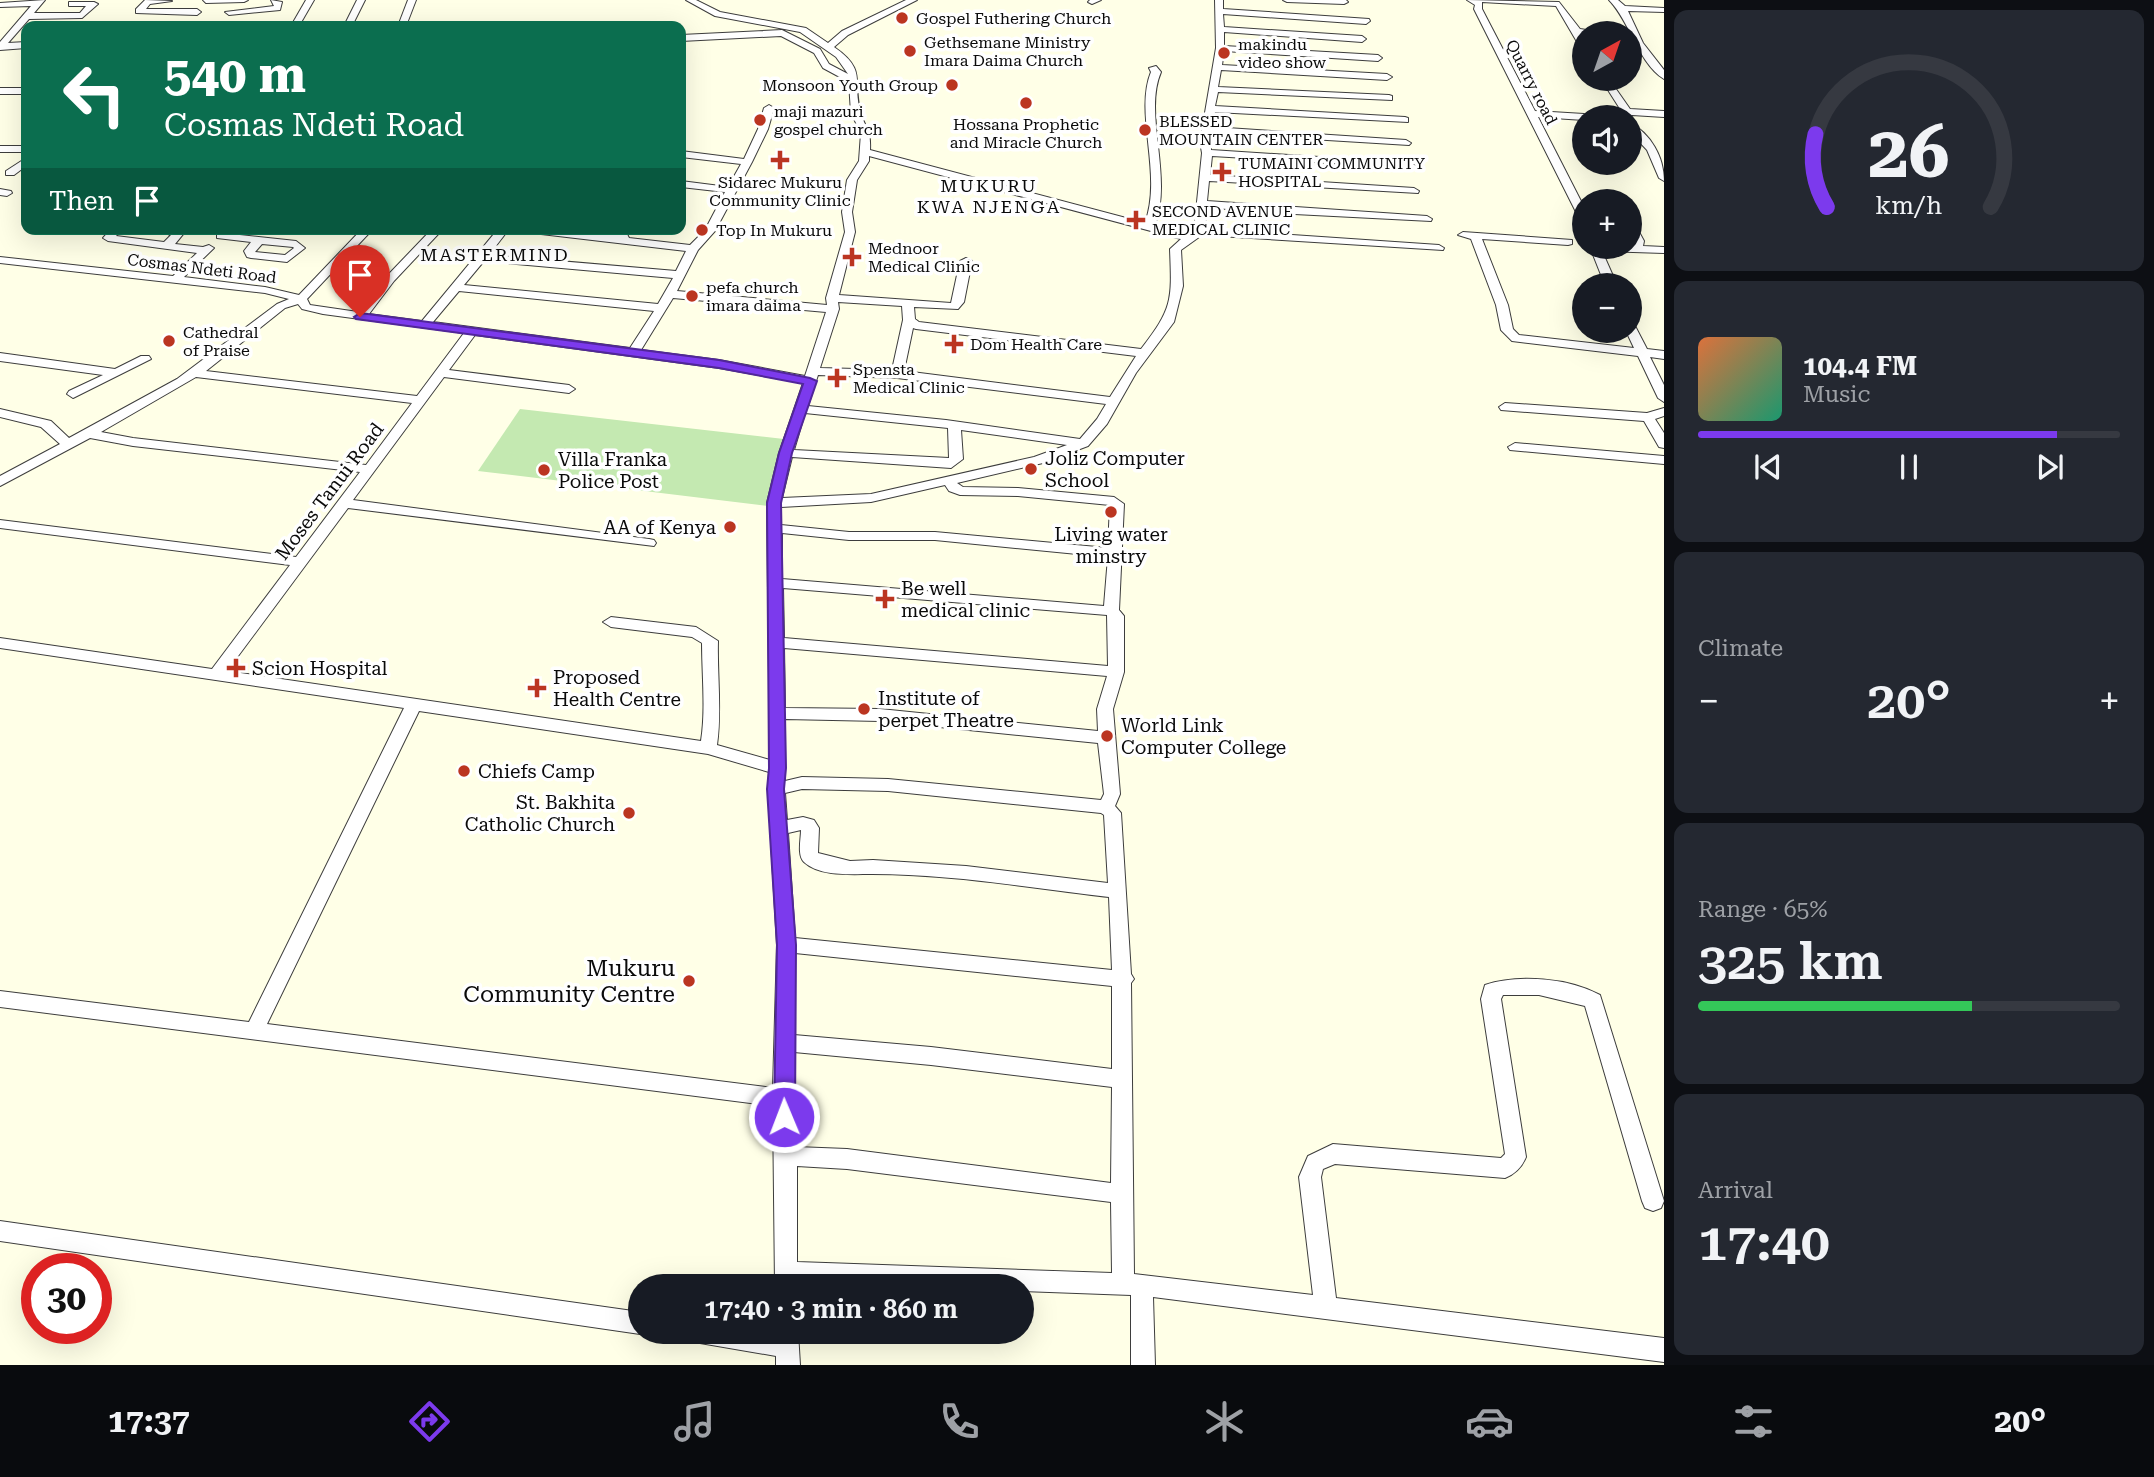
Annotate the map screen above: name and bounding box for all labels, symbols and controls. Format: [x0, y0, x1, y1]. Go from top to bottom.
place label: Gospel Futhering Church [916, 9, 1111, 28]
marker: Gospel Futhering Church [894, 10, 910, 26]
north arrow [1572, 21, 1642, 91]
map controls [1572, 21, 1642, 343]
place label: Gethsemane Ministry Imara Daima Church [924, 33, 1091, 70]
place label: makindu video show [1238, 35, 1327, 72]
street label: Quarry road [1502, 36, 1561, 128]
marker: Gethsemane Ministry Imara Daima Church [902, 43, 918, 59]
marker: makindu video show [1216, 45, 1232, 61]
text: 540 m [164, 47, 306, 104]
icon: left [49, 49, 140, 140]
place label: Monsoon Youth Group [762, 76, 938, 95]
marker: Monsoon Youth Group [944, 77, 960, 93]
marker: Hossana Prophetic and Miracle Church [1018, 95, 1034, 111]
place label: maji mazuri gospel church [774, 102, 883, 139]
button: sound [1572, 105, 1642, 175]
text: Cosmas Ndeti Road [164, 106, 464, 144]
text: 26 [1868, 110, 1950, 195]
marker: maji mazuri gospel church [752, 112, 768, 128]
place label: BLESSED MOUNTAIN CENTER [1159, 112, 1323, 149]
place label: Hossana Prophetic and Miracle Church [950, 115, 1102, 152]
marker: BLESSED MOUNTAIN CENTER [1137, 122, 1153, 138]
marker: Sidarec Mukuru Community Clinic [770, 150, 790, 170]
place label: TUMAINI COMMUNITY HOSPITAL [1238, 154, 1425, 191]
marker: TUMAINI COMMUNITY HOSPITAL [1212, 162, 1232, 182]
place label: Sidarec Mukuru Community Clinic [709, 173, 851, 210]
district label: MUKURU KWA NJENGA [917, 175, 1061, 217]
icon: arrive [128, 182, 166, 220]
text: Then [49, 186, 114, 216]
button: + [1572, 189, 1642, 259]
text: km/h [1876, 190, 1942, 219]
place label: SECOND AVENUE MEDICAL CLINIC [1152, 202, 1293, 239]
marker: SECOND AVENUE MEDICAL CLINIC [1126, 210, 1146, 230]
place label: Top In Mukuru [716, 221, 832, 240]
marker: Top In Mukuru [694, 222, 710, 238]
place label: Mednoor Medical Clinic [868, 239, 980, 276]
district label: MASTERMIND [420, 244, 570, 265]
pin [330, 245, 390, 317]
marker: Mednoor Medical Clinic [842, 247, 862, 267]
street label: Cosmas Ndeti Road [126, 250, 278, 287]
icon: arrive [341, 256, 379, 294]
button: − [1572, 273, 1642, 343]
place label: pefa church imara daima [706, 278, 801, 315]
marker: pefa church imara daima [684, 288, 700, 304]
place label: Cathedral of Praise [183, 323, 258, 360]
marker: Cathedral of Praise [161, 333, 177, 349]
marker: Dom Health Care [944, 334, 964, 354]
place label: Dom Health Care [970, 335, 1102, 354]
text: 104.4 FM [1803, 351, 1917, 381]
place label: Spensta Medical Clinic [853, 360, 965, 397]
marker: Spensta Medical Clinic [827, 368, 847, 388]
text: Music [1803, 381, 1870, 408]
street label: Moses Tanui Road [270, 418, 389, 565]
place label: Joliz Computer School [1045, 447, 1185, 492]
place label: Villa Franka Police Post [558, 448, 668, 493]
icon: previous [1749, 448, 1787, 486]
icon: pause [1890, 448, 1928, 486]
icon: next [2031, 448, 2069, 486]
marker: Joliz Computer School [1023, 461, 1039, 477]
marker: Villa Franka Police Post [536, 462, 552, 478]
marker: Living water minstry [1103, 504, 1119, 520]
place label: AA of Kenya [603, 516, 717, 539]
marker: AA of Kenya [722, 519, 738, 535]
place label: Living water minstry [1054, 523, 1168, 568]
place label: Be well medical clinic [901, 577, 1030, 622]
marker: Be well medical clinic [875, 589, 895, 609]
text: Climate [1698, 635, 1783, 662]
place label: Scion Hospital [252, 657, 388, 680]
marker: Scion Hospital [226, 658, 246, 678]
place label: Proposed Health Centre [553, 666, 681, 711]
text: 20° [1867, 670, 1951, 731]
marker: Proposed Health Centre [527, 678, 547, 698]
text: − [1698, 679, 1719, 723]
text: + [2099, 679, 2120, 723]
place label: Institute of perpet Theatre [878, 687, 1014, 732]
marker: Institute of perpet Theatre [856, 701, 872, 717]
place label: World Link Computer College [1121, 714, 1286, 759]
marker: World Link Computer College [1099, 728, 1115, 744]
place label: Chiefs Camp [478, 760, 595, 783]
marker: Chiefs Camp [456, 763, 472, 779]
place label: St. Bakhita Catholic Church [465, 791, 616, 836]
marker: St. Bakhita Catholic Church [621, 805, 637, 821]
text: Range · 65% [1698, 896, 1827, 923]
text: 325 km [1698, 931, 1883, 992]
place label: Mukuru Community Centre [463, 955, 675, 1008]
marker: Mukuru Community Centre [681, 973, 697, 989]
position arrow [747, 1080, 821, 1154]
text: Arrival [1698, 1177, 1773, 1204]
text: 17:40 [1698, 1212, 1830, 1273]
speed limit sign: 30 [21, 1253, 112, 1344]
text: 17:40 · 3 min · 860 m [704, 1294, 958, 1324]
icon: directions [405, 1397, 454, 1446]
icon: music [670, 1397, 719, 1446]
icon: phone [935, 1397, 984, 1446]
icon: climate [1200, 1397, 1249, 1446]
icon: car [1465, 1397, 1514, 1446]
icon: filters [1729, 1397, 1778, 1446]
text: 17:37 [108, 1402, 190, 1440]
text: 20° [1994, 1402, 2046, 1440]

